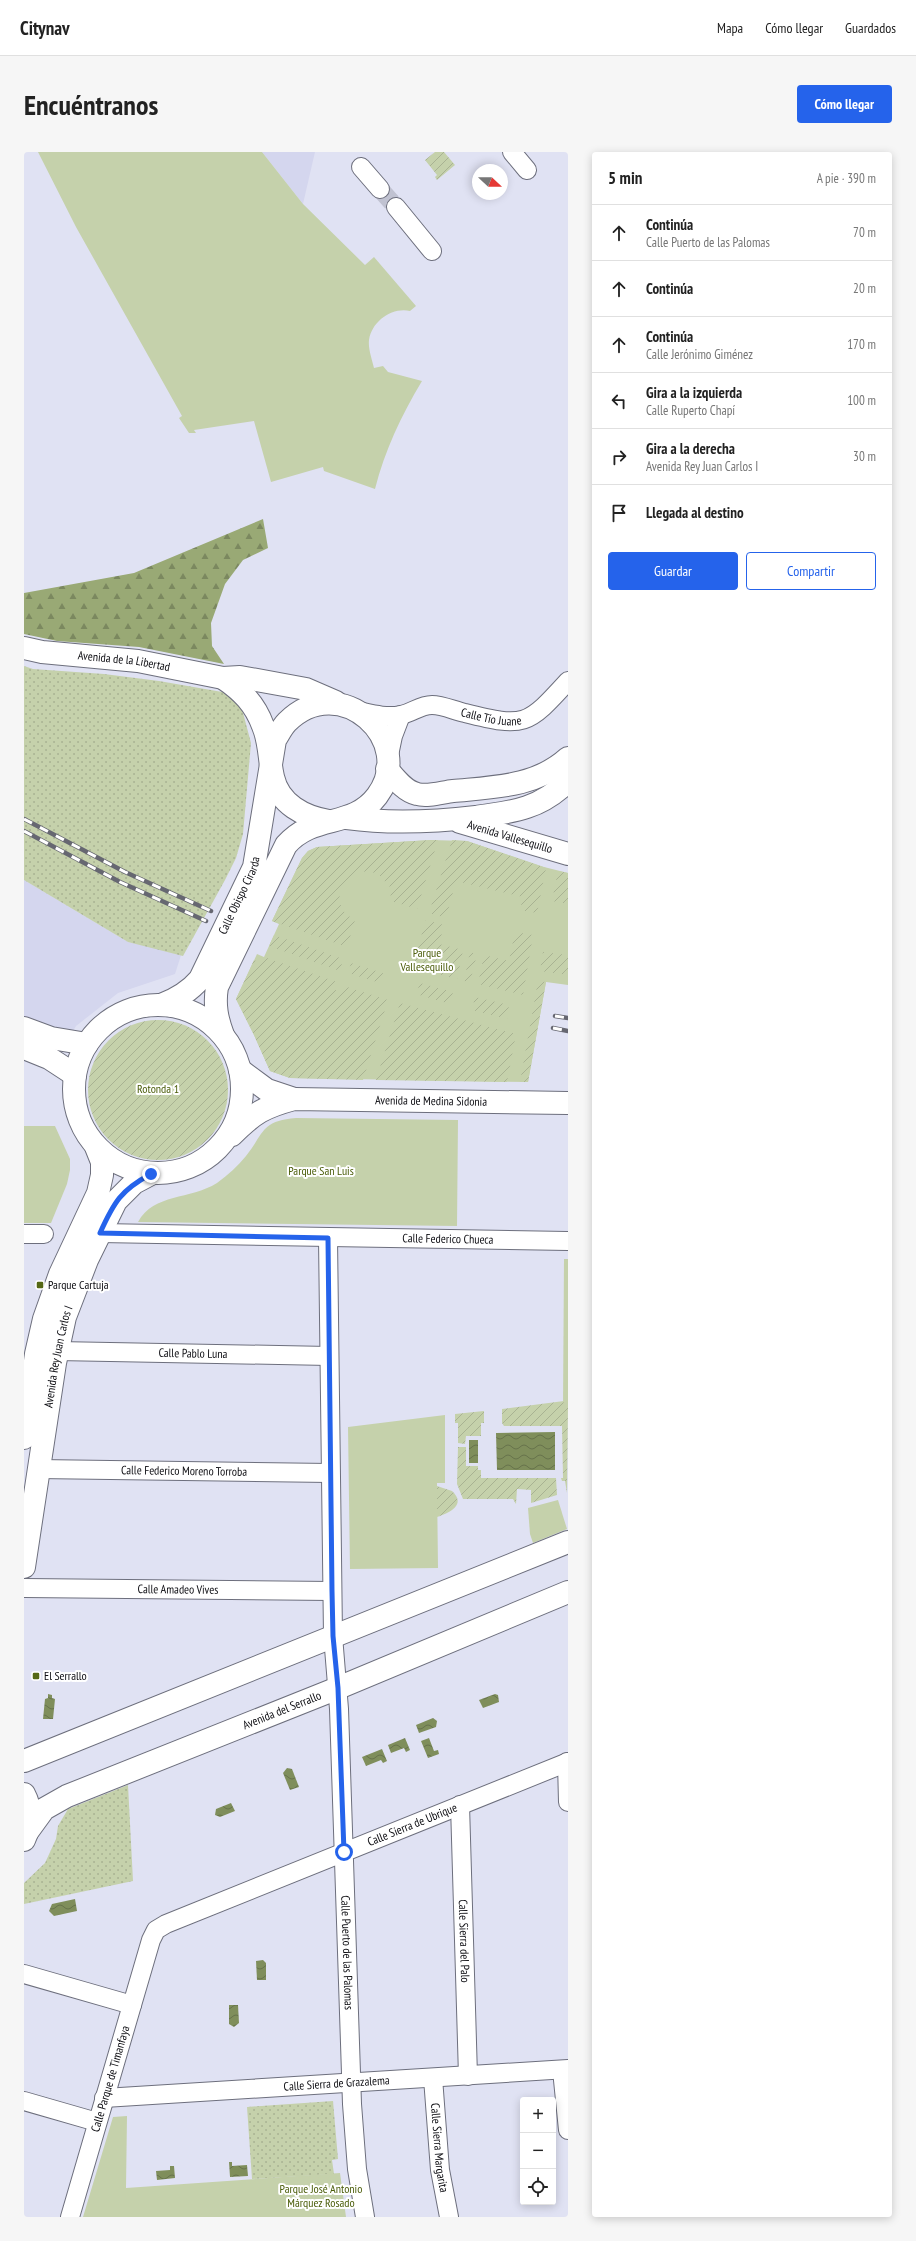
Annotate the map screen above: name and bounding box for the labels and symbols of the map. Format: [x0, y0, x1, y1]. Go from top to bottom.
north arrow [472, 164, 508, 200]
street label: Avenida de la Libertad [77, 647, 172, 674]
street label: Calle Tío Juane [460, 704, 523, 728]
street label: Avenida Vallesequillo [466, 817, 554, 856]
street label: Calle Obispo Cirarda [215, 855, 263, 937]
park label: Parque Vallesequillo [399, 945, 454, 974]
park label: Rotonda 1 [137, 1081, 179, 1096]
street label: Avenida de Medina Sidonia [375, 1092, 487, 1109]
park label: Parque San Luis [288, 1163, 354, 1178]
route end [142, 1165, 160, 1183]
street label: Calle Federico Chueca [402, 1230, 494, 1247]
place label: Parque Cartuja [48, 1277, 109, 1292]
marker: Parque Cartuja [35, 1280, 45, 1290]
street label: Avenida Rey Juan Carlos I [40, 1303, 76, 1409]
street label: Calle Pablo Luna [158, 1345, 228, 1361]
street label: Calle Federico Moreno Torroba [121, 1462, 247, 1479]
street label: Calle Amadeo Vives [138, 1581, 218, 1597]
place label: El Serrallo [44, 1668, 87, 1683]
marker: El Serrallo [31, 1671, 41, 1681]
street label: Avenida del Serrallo [240, 1688, 323, 1732]
street label: Calle Sierra de Ubrique [365, 1799, 459, 1849]
route start [335, 1843, 353, 1861]
street label: Calle Puerto de las Palomas [338, 1895, 357, 2010]
street label: Calle Sierra del Palo [456, 1899, 473, 1983]
street label: Calle Parque de Timanfaya [87, 2024, 133, 2134]
street label: Calle Sierra de Grazalema [283, 2072, 390, 2094]
street label: Calle Sierra Margarita [428, 2102, 452, 2194]
park label: Parque José Antonio Márquez Rosado [280, 2181, 362, 2210]

